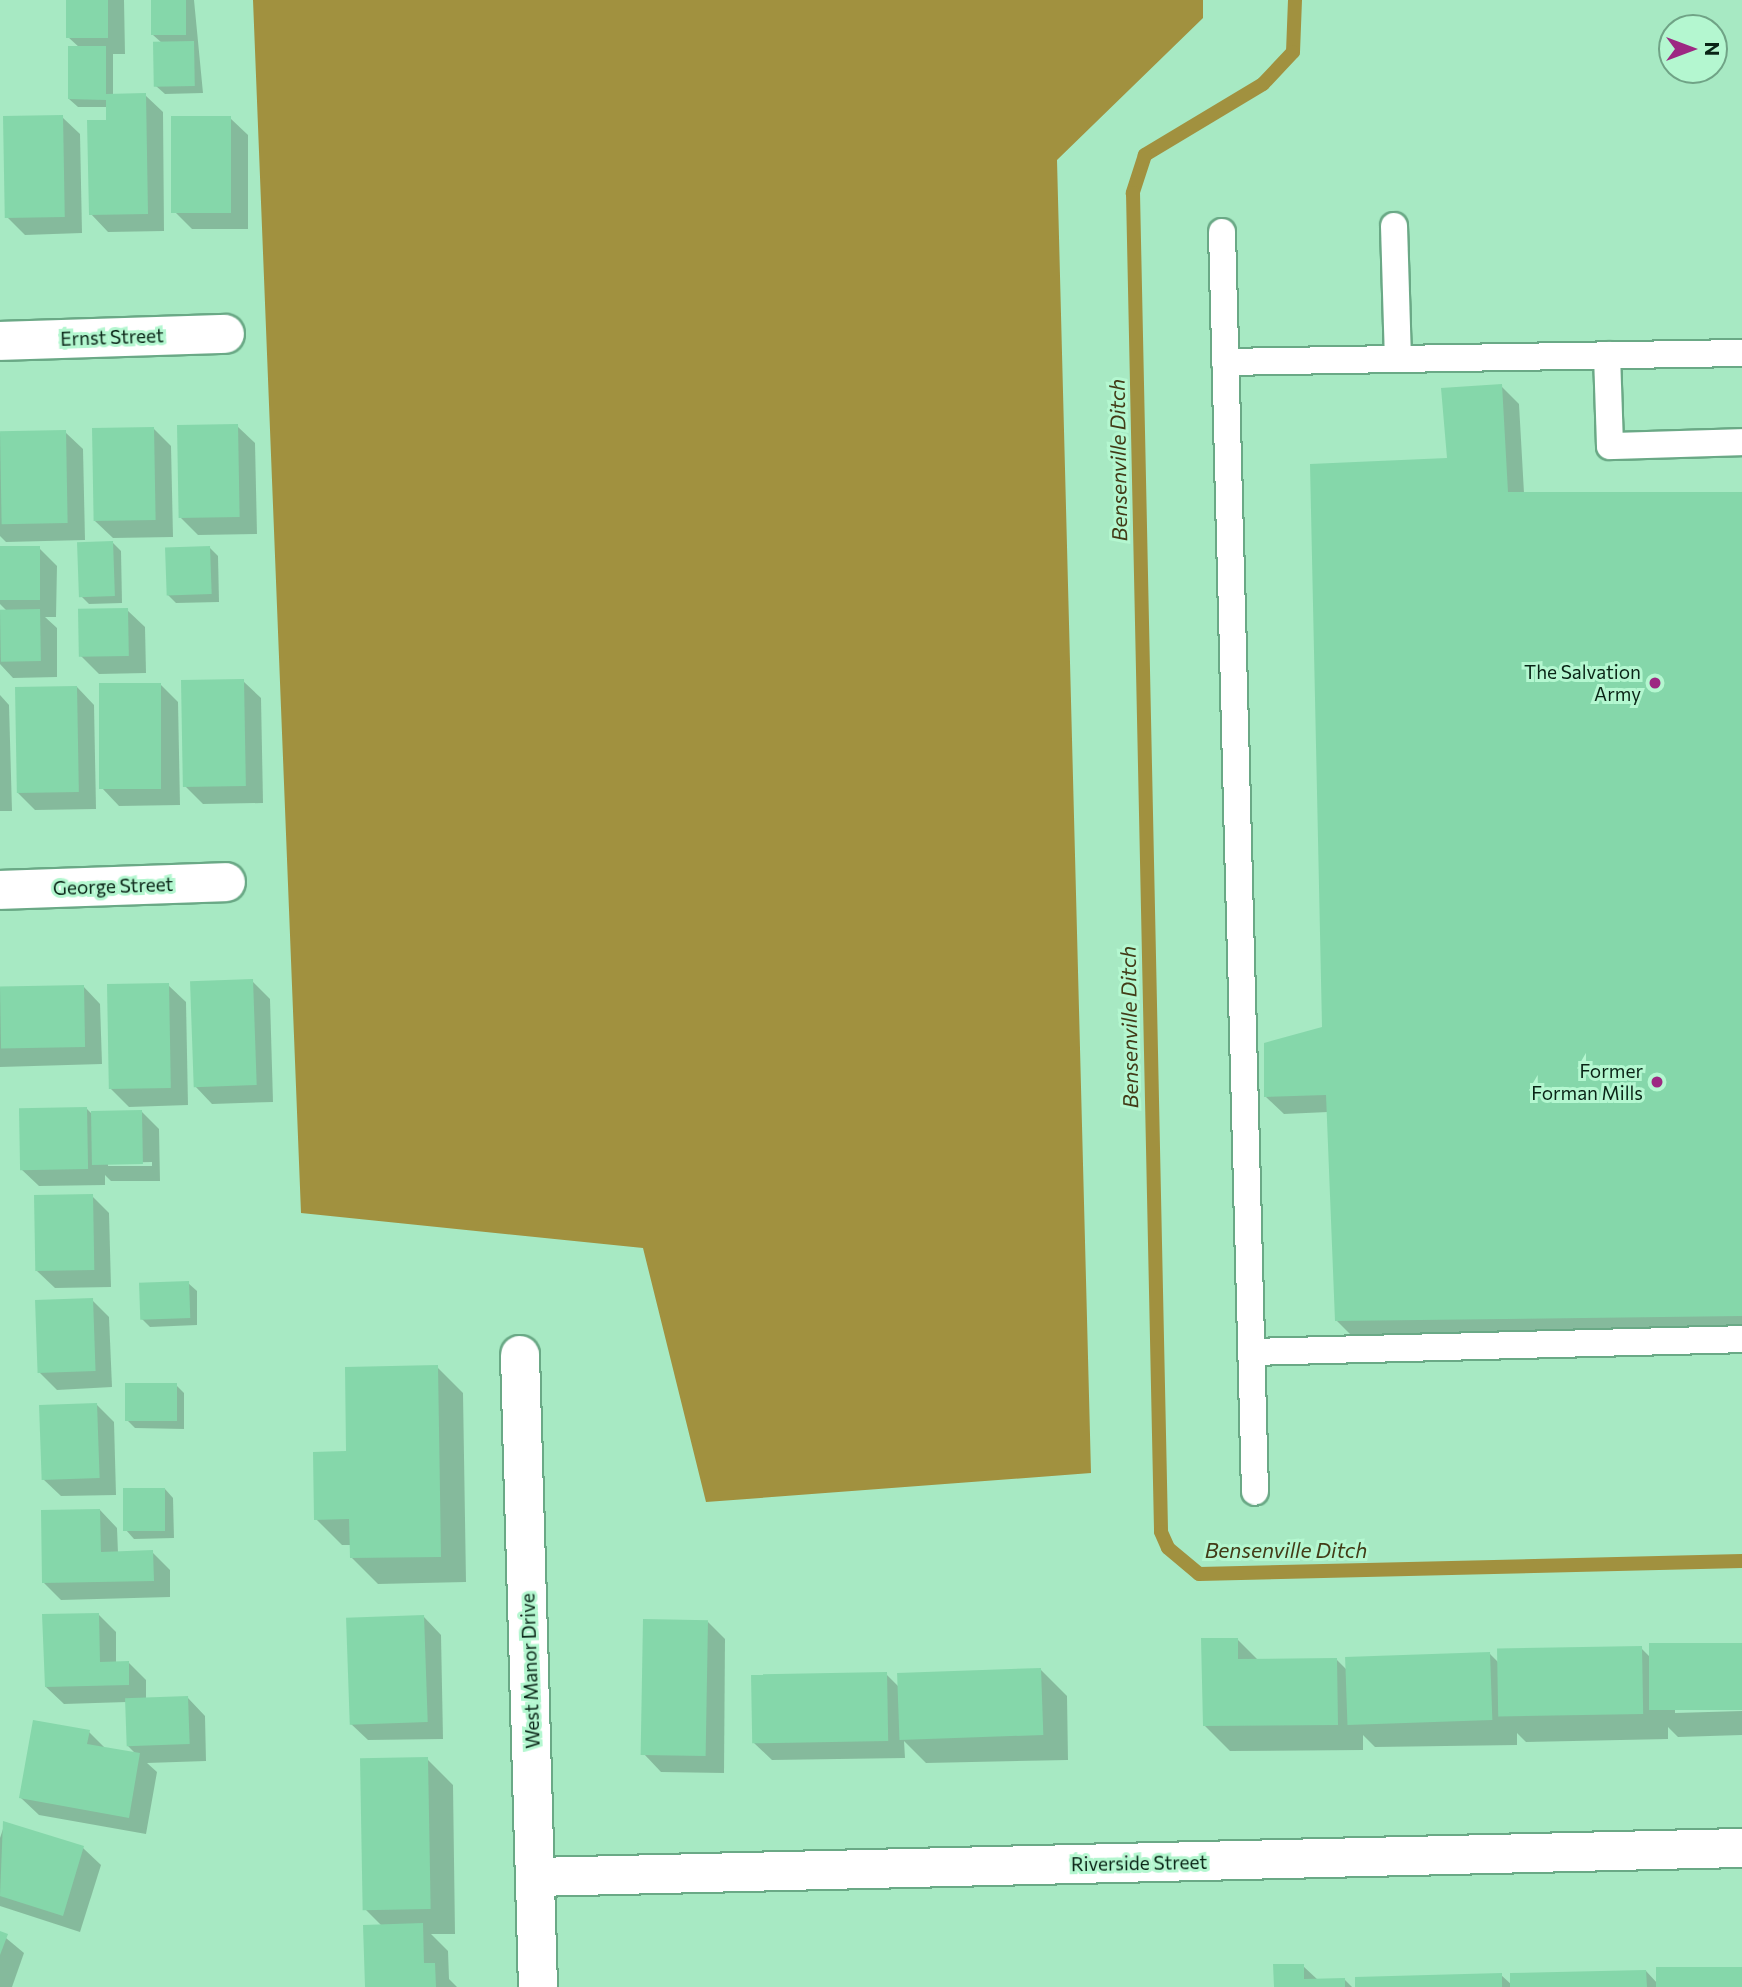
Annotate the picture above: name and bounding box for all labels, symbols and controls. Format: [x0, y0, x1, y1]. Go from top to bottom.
north arrow [1658, 14, 1728, 84]
text: N [1701, 42, 1724, 56]
street label: Ernst Street [60, 324, 164, 350]
water label: Bensenville Ditch [1104, 379, 1132, 541]
place label: The Salvation Army [1524, 661, 1641, 705]
marker: The Salvation Army [1647, 675, 1663, 691]
street label: George Street [52, 873, 174, 899]
water label: Bensenville Ditch [1115, 946, 1143, 1108]
place label: Former Forman Mills [1531, 1060, 1643, 1104]
marker: Former Forman Mills [1649, 1074, 1665, 1090]
water label: Bensenville Ditch [1205, 1537, 1367, 1563]
street label: West Manor Drive [516, 1593, 544, 1749]
street label: Riverside Street [1071, 1850, 1207, 1876]

